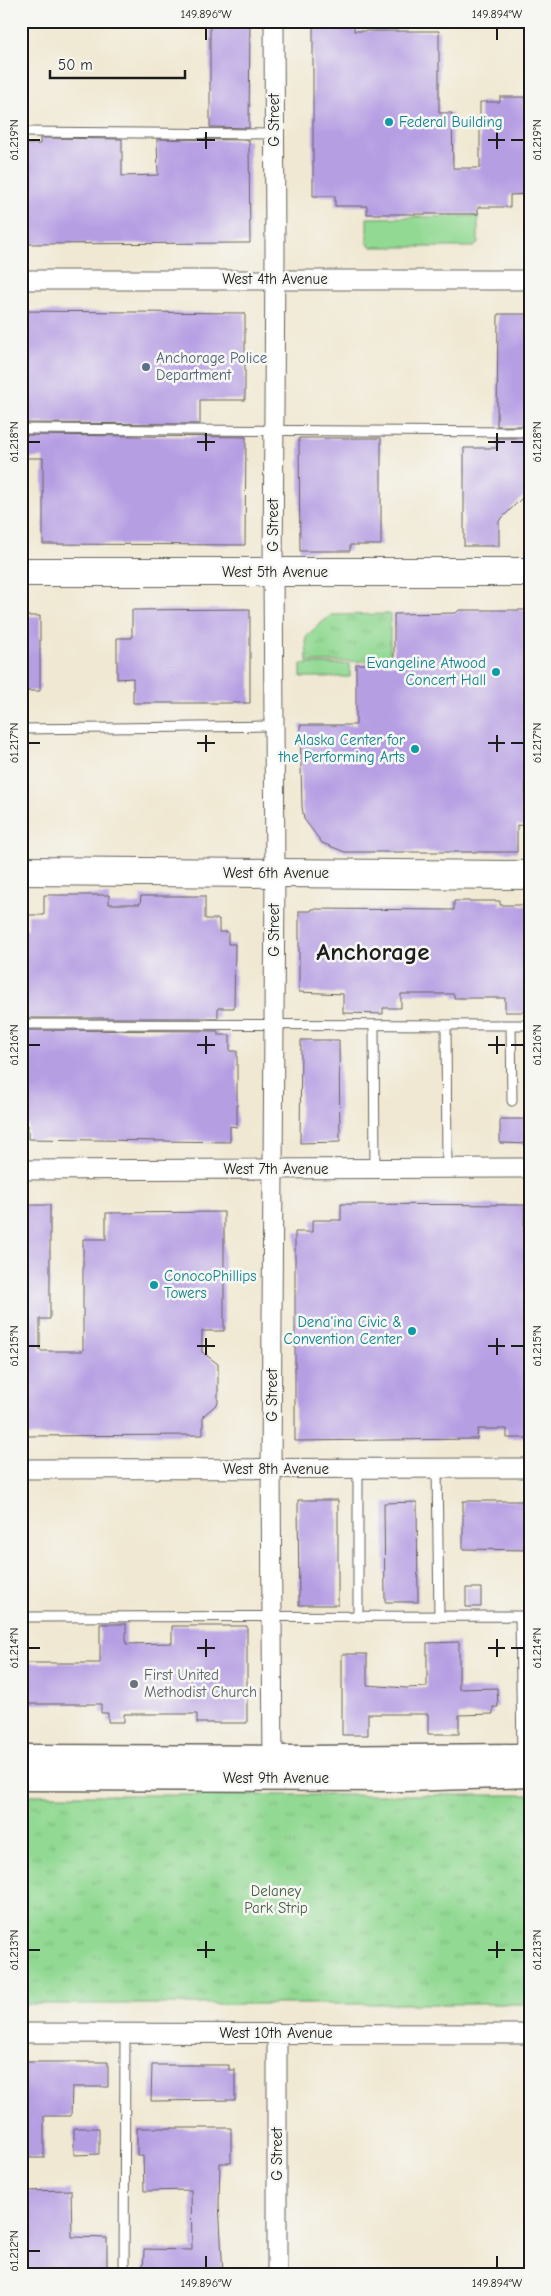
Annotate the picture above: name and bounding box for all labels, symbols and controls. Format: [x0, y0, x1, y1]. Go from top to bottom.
text: 149.896°W [180, 7, 232, 21]
text: 149.894°W [472, 7, 523, 21]
scale bar [50, 48, 185, 80]
text: 50 m [58, 56, 93, 74]
street label: G Street [265, 93, 283, 147]
place label: Federal Building [399, 113, 503, 131]
marker: Federal Building [383, 116, 395, 128]
text: 61.219°N [7, 119, 21, 161]
text: 61.219°N [530, 119, 544, 161]
street label: West 4th Avenue [222, 270, 328, 288]
place label: Anchorage Police Department [156, 349, 268, 384]
marker: Anchorage Police Department [140, 361, 152, 373]
text: 61.218°N [7, 421, 21, 463]
text: 61.218°N [530, 421, 544, 463]
street label: G Street [264, 498, 282, 552]
street label: West 5th Avenue [222, 563, 329, 581]
place label: Evangeline Atwood Concert Hall [366, 654, 486, 689]
marker: Evangeline Atwood Concert Hall [490, 666, 502, 678]
text: 61.217°N [7, 723, 21, 763]
text: 61.217°N [530, 723, 544, 763]
place label: Alaska Center for the Performing Arts [278, 731, 405, 766]
marker: Alaska Center for the Performing Arts [409, 743, 421, 755]
street label: West 6th Avenue [223, 864, 330, 882]
street label: G Street [265, 903, 283, 957]
district label: Anchorage [316, 937, 430, 966]
text: 61.216°N [7, 1024, 21, 1066]
text: 61.216°N [530, 1024, 544, 1066]
street label: West 7th Avenue [223, 1160, 329, 1178]
place label: ConocoPhillips Towers [164, 1267, 256, 1302]
marker: ConocoPhillips Towers [148, 1279, 160, 1291]
place label: Dena'ina Civic & Convention Center [283, 1313, 402, 1348]
text: 61.215°N [7, 1325, 21, 1367]
marker: Dena'ina Civic & Convention Center [406, 1325, 418, 1337]
text: 61.215°N [530, 1325, 544, 1367]
street label: G Street [263, 1368, 281, 1422]
street label: West 8th Avenue [223, 1460, 329, 1478]
text: 61.214°N [7, 1628, 21, 1668]
text: 61.214°N [530, 1628, 544, 1668]
place label: First United Methodist Church [144, 1666, 257, 1701]
marker: First United Methodist Church [128, 1678, 140, 1690]
street label: West 9th Avenue [223, 1769, 329, 1787]
park label: Delaney Park Strip [244, 1882, 308, 1917]
text: 61.213°N [7, 1929, 21, 1971]
text: 61.213°N [530, 1929, 544, 1971]
street label: West 10th Avenue [219, 2024, 333, 2042]
street label: G Street [268, 2127, 286, 2181]
text: 61.212°N [7, 2230, 21, 2272]
text: 149.896°W [180, 2276, 232, 2290]
text: 149.894°W [472, 2276, 523, 2290]

